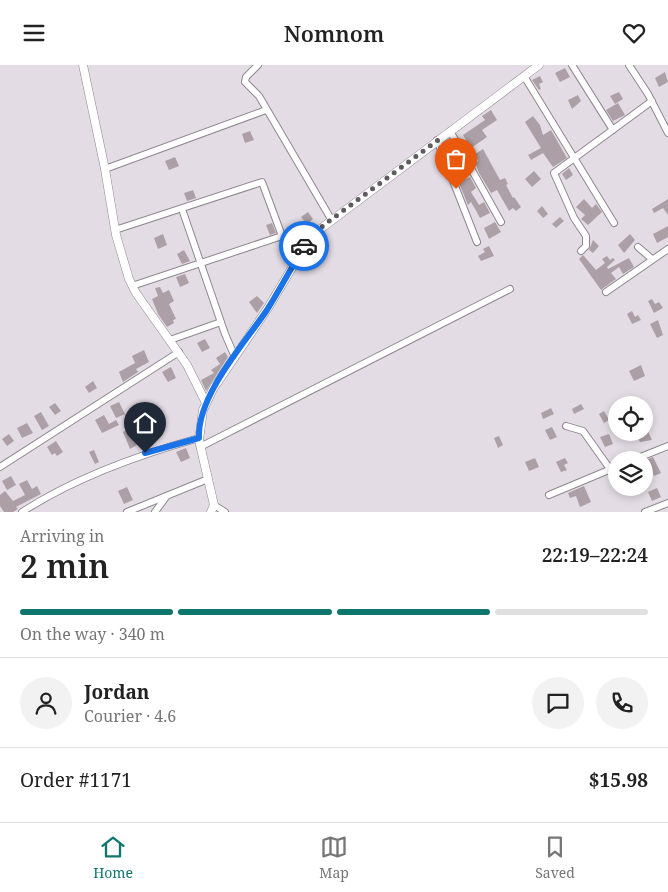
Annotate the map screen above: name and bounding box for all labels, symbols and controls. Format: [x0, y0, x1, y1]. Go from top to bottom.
text: Nomnom [284, 18, 384, 48]
icon: menu [20, 19, 48, 47]
icon: heart [620, 19, 648, 47]
pin [435, 138, 477, 189]
icon: bag [442, 145, 470, 173]
courier [279, 221, 329, 271]
icon: car [290, 232, 318, 260]
map controls [608, 396, 653, 496]
button: locate [608, 396, 653, 441]
pin [124, 402, 166, 453]
icon: home [131, 409, 159, 437]
button: layers [608, 451, 653, 496]
text: Arriving in [20, 525, 104, 547]
text: 22:19–22:24 [542, 542, 648, 568]
text: 2 min [20, 544, 109, 587]
text: On the way · 340 m [20, 623, 165, 645]
button: person [20, 677, 72, 729]
button: chat [532, 677, 584, 729]
button: phone [596, 677, 648, 729]
text: Jordan [84, 679, 150, 705]
text: Courier · 4.6 [84, 705, 176, 727]
text: Order #1171 [20, 767, 132, 793]
text: $15.98 [589, 767, 648, 793]
tab: Home [93, 833, 133, 882]
tab: Map [319, 833, 349, 882]
tab: Saved [535, 833, 575, 882]

